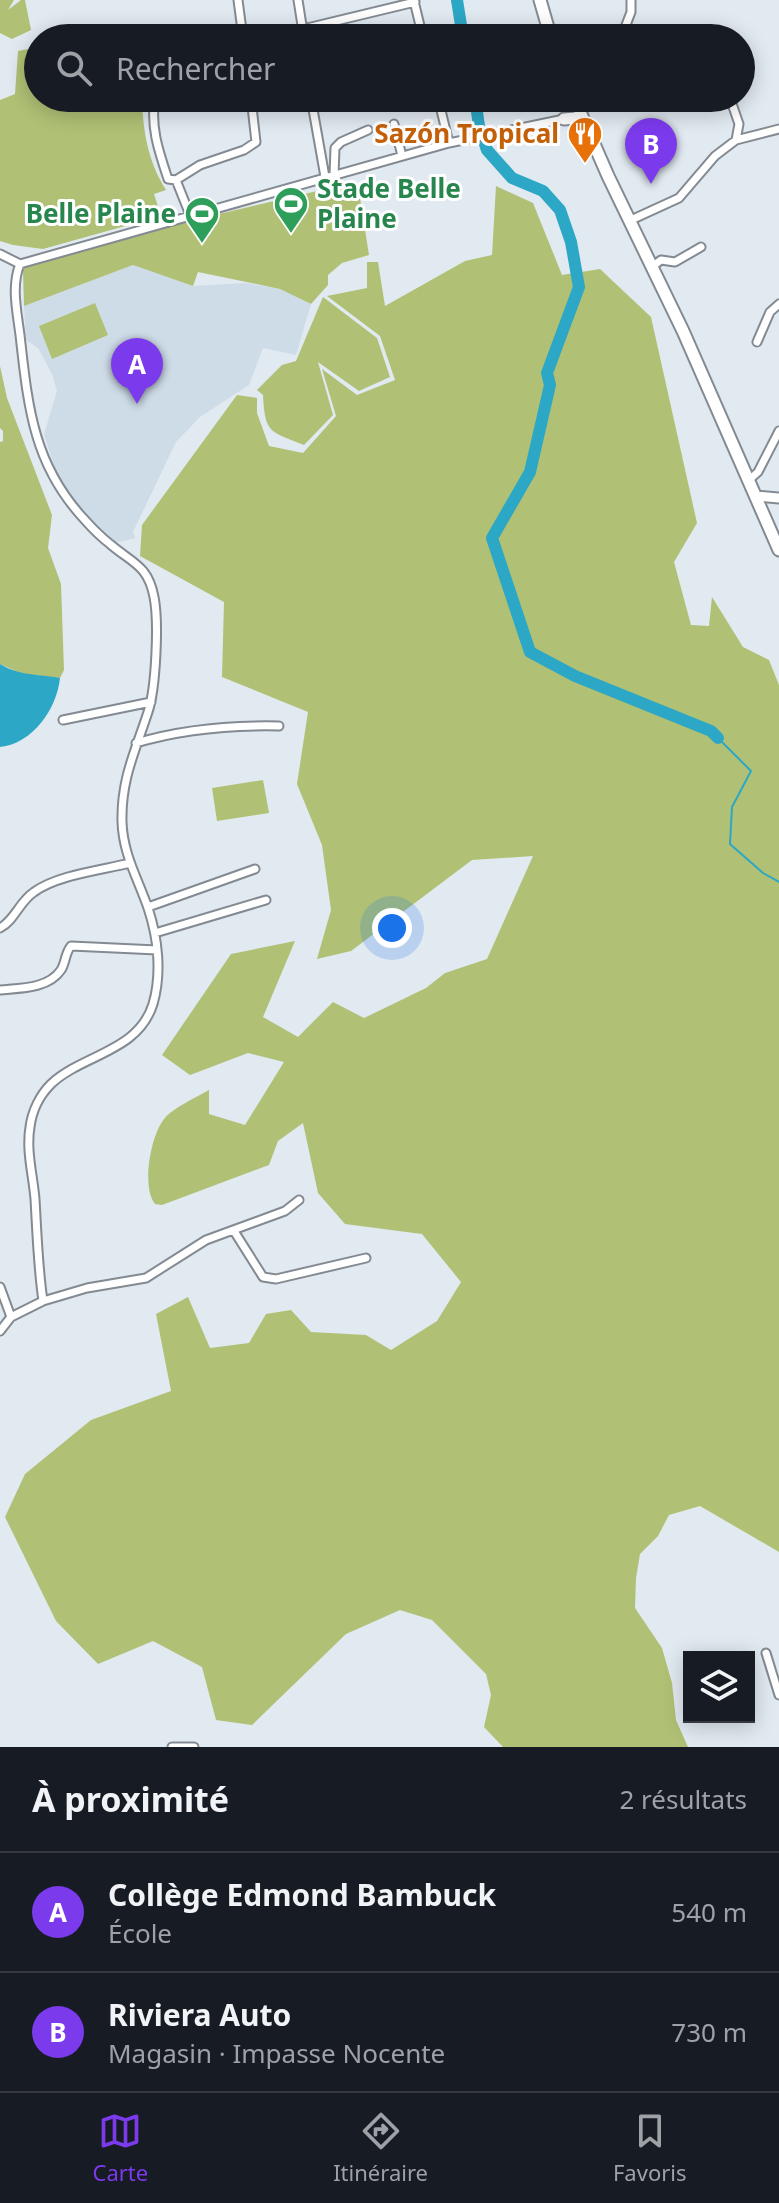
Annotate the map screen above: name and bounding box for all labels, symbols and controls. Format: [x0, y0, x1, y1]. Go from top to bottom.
search box [24, 24, 755, 112]
icon: search [52, 46, 96, 90]
text: Rechercher [116, 48, 275, 89]
place label: Sazón Tropical [374, 115, 559, 151]
restaurant icon: Sazón Tropical [566, 115, 604, 165]
pin: B [625, 118, 677, 184]
place label: Stade Belle Plaine [317, 170, 461, 236]
sports icon: Stade Belle Plaine [272, 185, 310, 235]
place label: Belle Plaine [26, 195, 176, 231]
sports icon: Belle Plaine [183, 195, 221, 245]
pin: A [111, 338, 163, 404]
your location [372, 908, 412, 948]
map controls [683, 1651, 755, 1723]
button: layers [683, 1651, 755, 1723]
text: À proximité [32, 1776, 229, 1822]
text: 2 résultats [619, 1781, 747, 1817]
text: Collège Edmond Bambuck [108, 1874, 496, 1915]
text: A [49, 1894, 67, 1930]
text: 540 m [671, 1894, 747, 1930]
text: École [108, 1915, 172, 1951]
text: Riviera Auto [108, 1994, 291, 2035]
text: B [49, 2014, 67, 2050]
text: 730 m [671, 2014, 747, 2050]
text: Magasin · Impasse Nocente [108, 2035, 445, 2071]
tab: Carte [92, 2109, 148, 2187]
tab: Itinéraire [333, 2109, 428, 2187]
tab: Favoris [613, 2109, 687, 2187]

